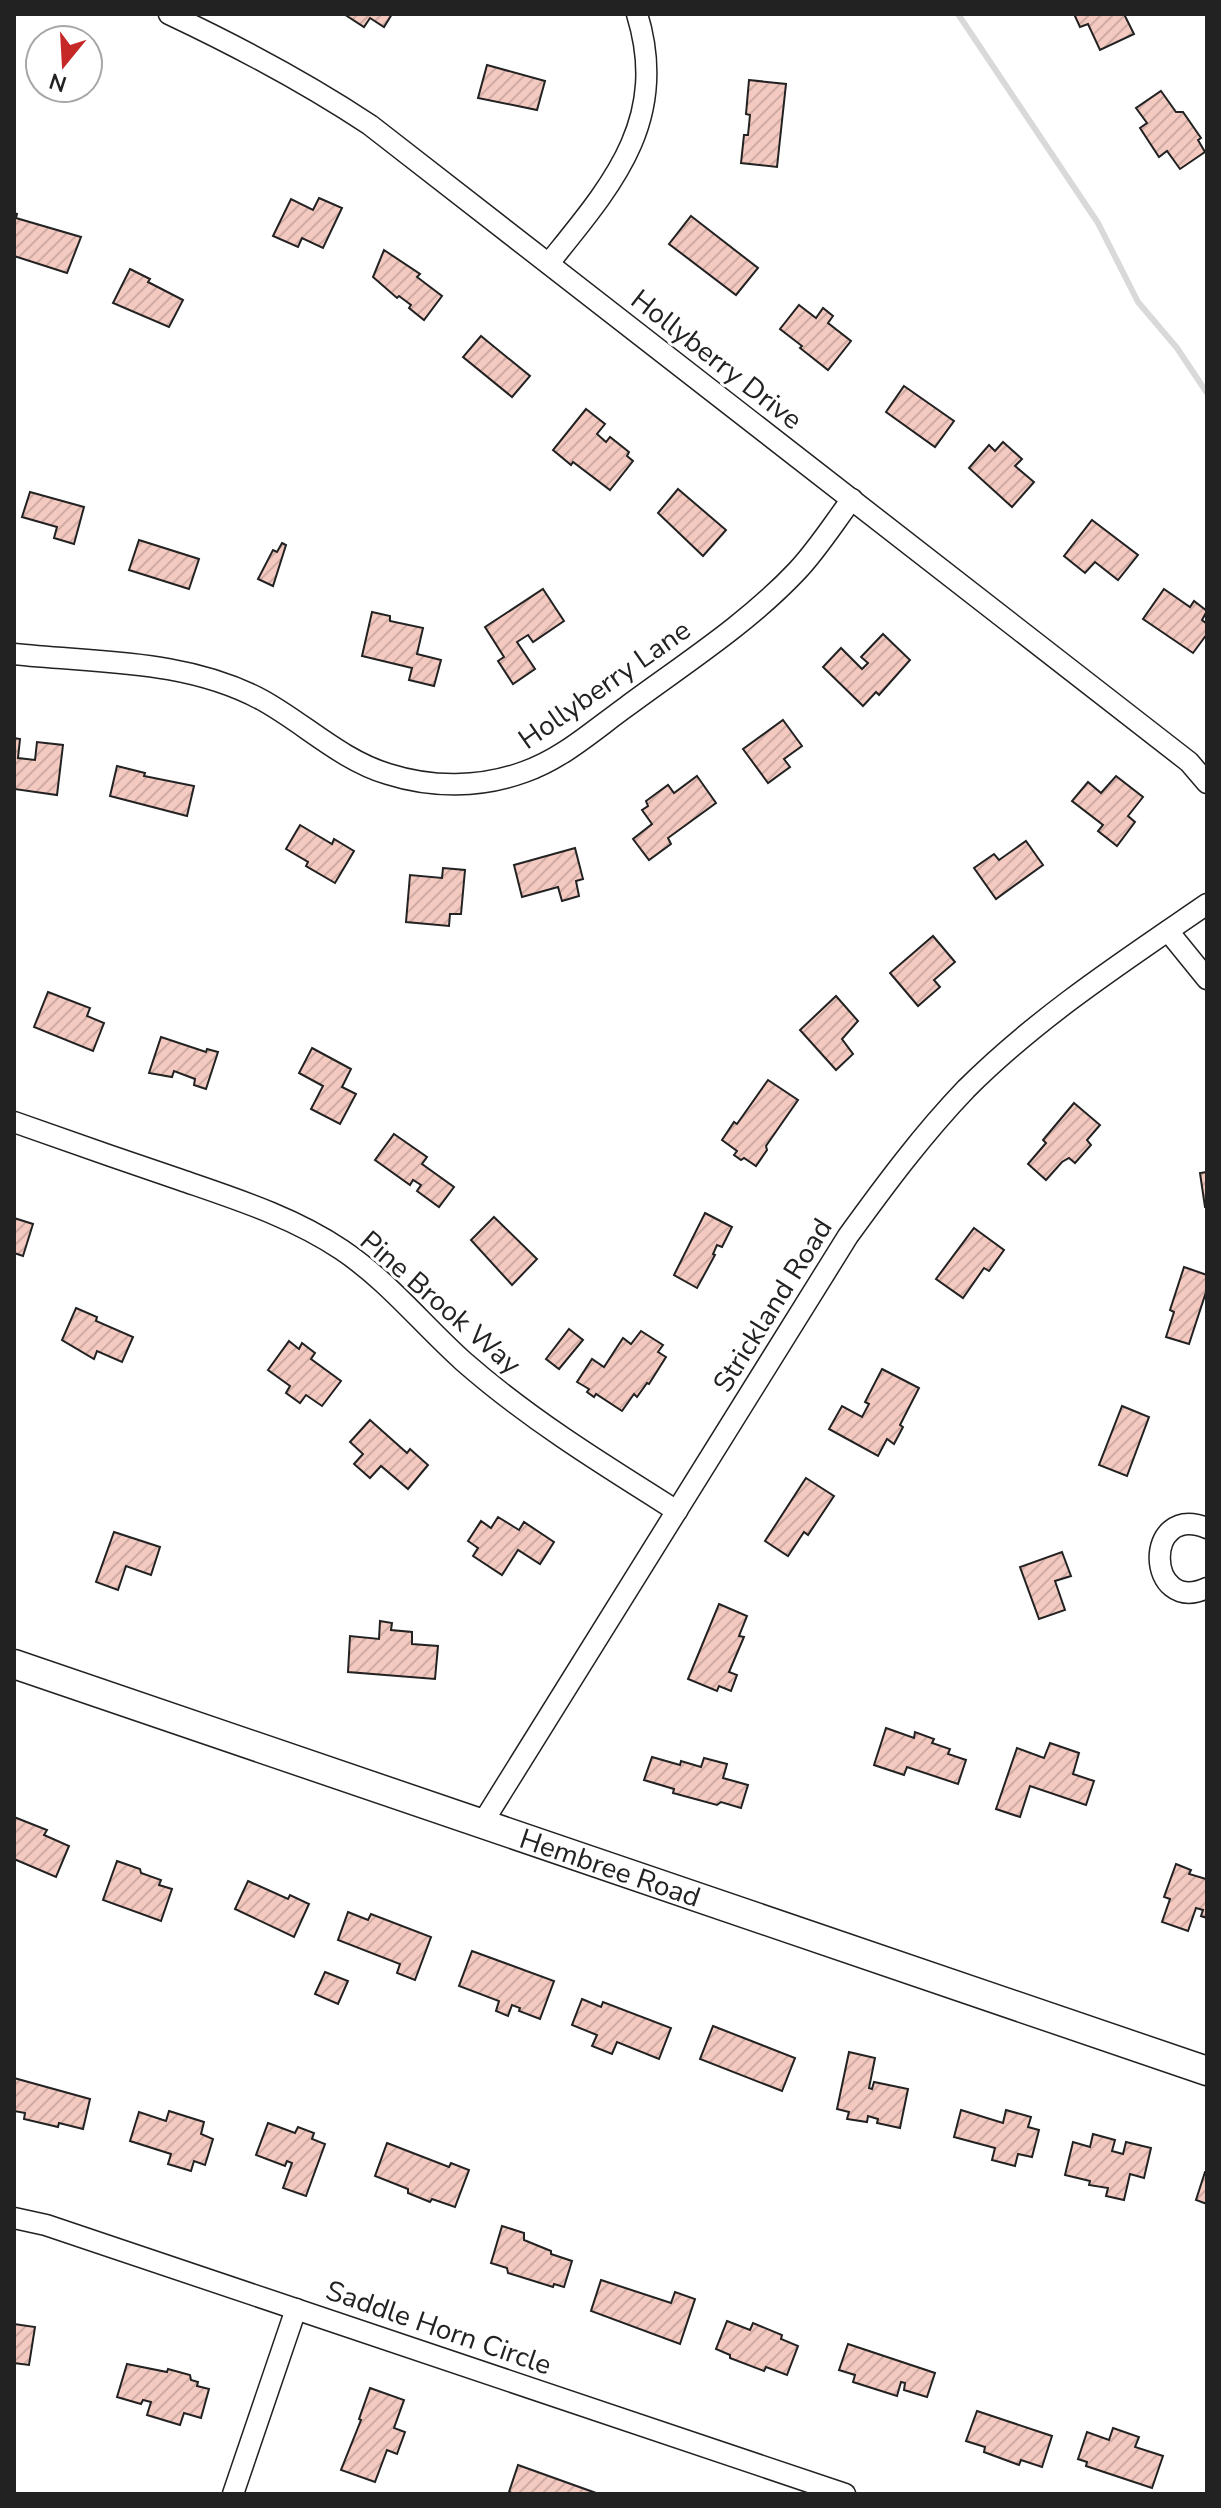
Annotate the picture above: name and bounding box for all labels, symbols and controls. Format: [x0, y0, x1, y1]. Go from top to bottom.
north arrow [24, 24, 104, 104]
text: N [46, 65, 71, 99]
street label: Hollyberry Drive [623, 281, 810, 439]
street label: Hollyberry Lane [511, 611, 698, 758]
street label: Strickland Road [704, 1211, 841, 1400]
street label: Pine Brook Way [352, 1222, 529, 1384]
street label: Hembree Road [515, 1820, 705, 1917]
street label: Saddle Horn Circle [321, 2272, 557, 2384]

